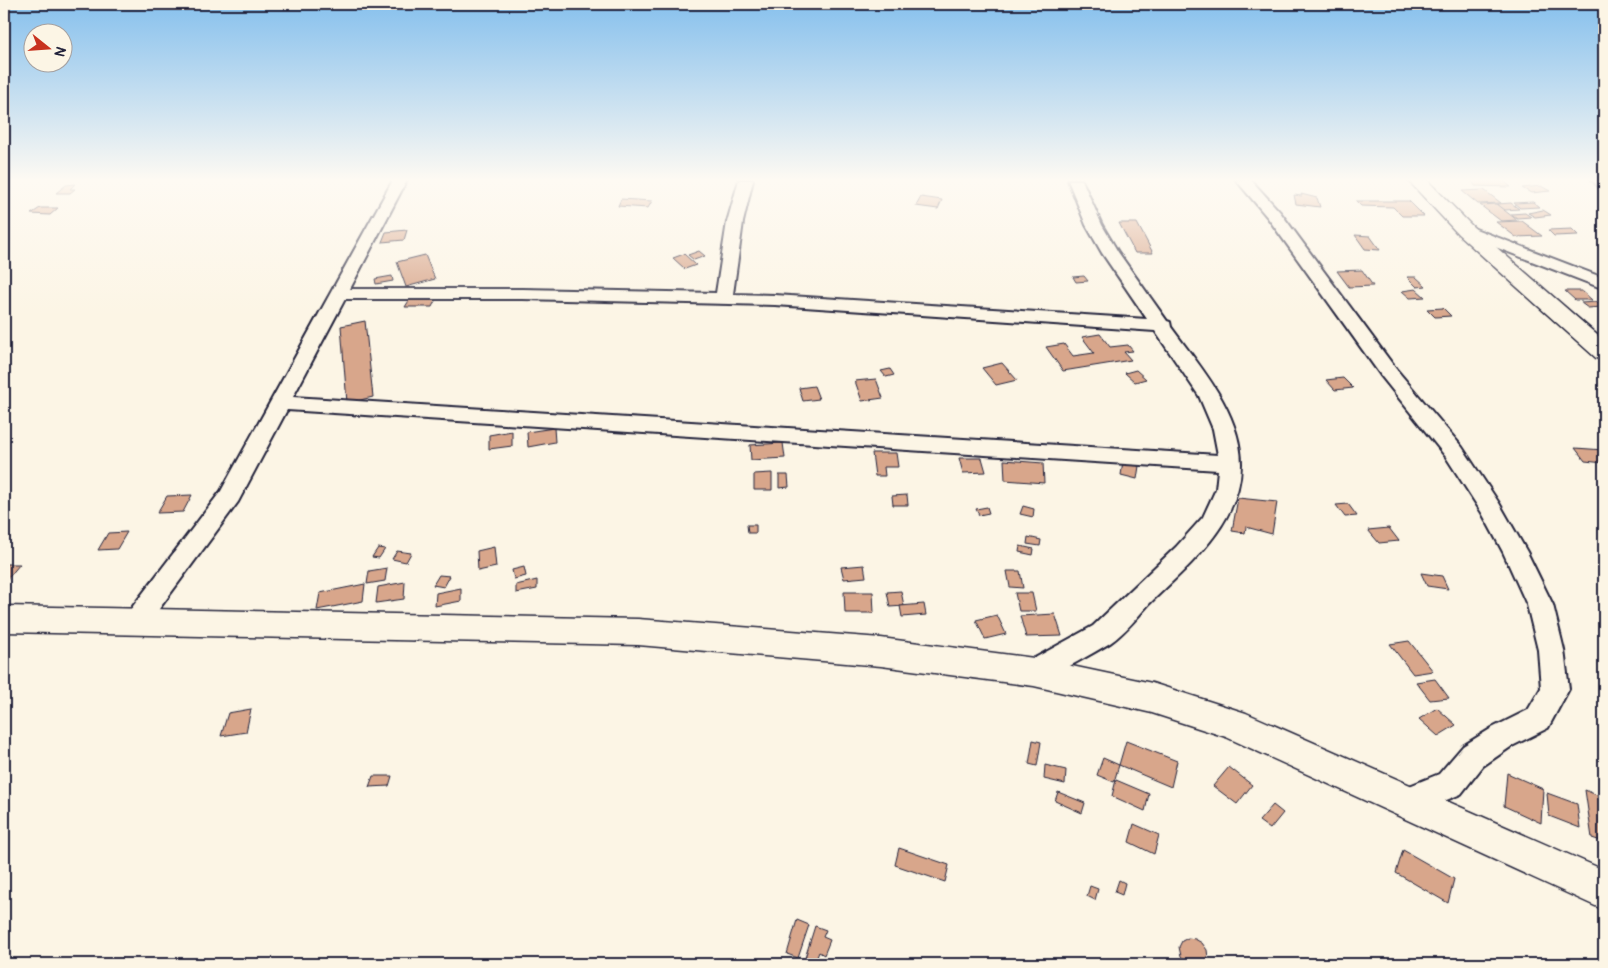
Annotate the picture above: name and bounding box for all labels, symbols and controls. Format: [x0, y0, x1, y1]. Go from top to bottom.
north arrow [22, 22, 72, 72]
text: N [50, 45, 69, 59]

